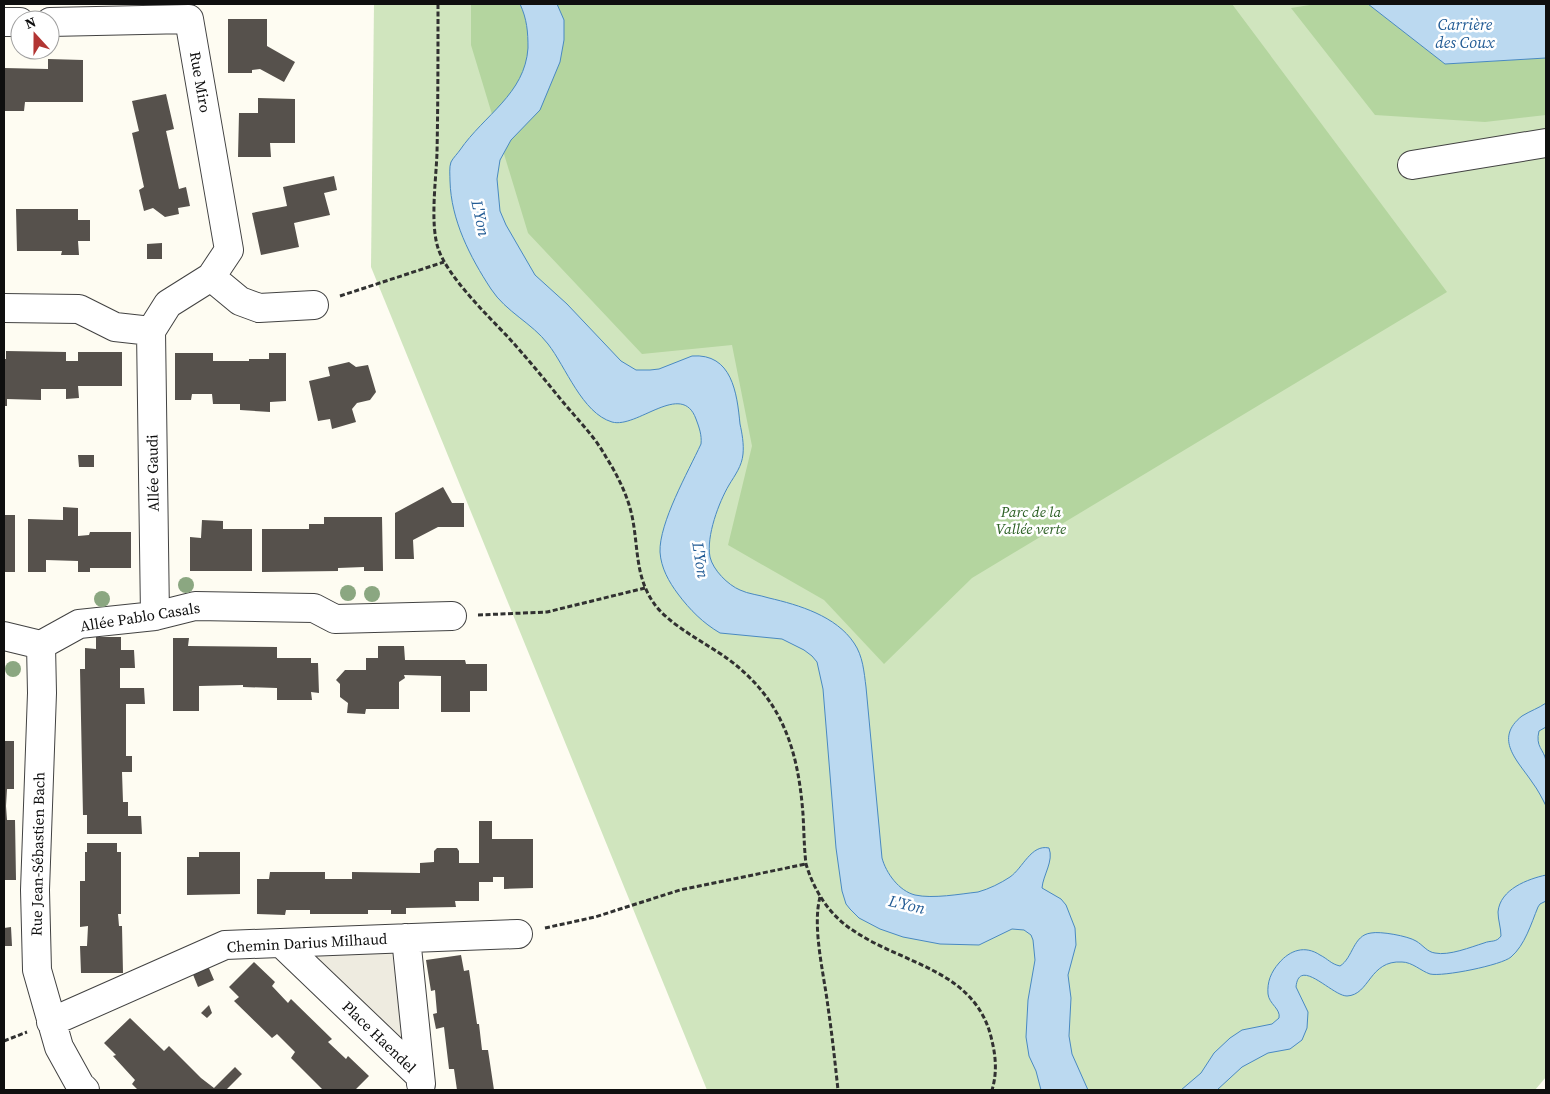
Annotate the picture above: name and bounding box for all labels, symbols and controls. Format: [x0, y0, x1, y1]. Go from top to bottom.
north arrow [10, 10, 60, 60]
text: N [22, 12, 39, 34]
water label: Carrière des Coux [1435, 13, 1495, 53]
street label: Rue Miro [185, 50, 216, 114]
water label: L'Yon [466, 197, 496, 238]
street label: Allée Gaudi [141, 434, 164, 512]
park label: Parc de la Vallée verte [996, 501, 1066, 539]
water label: L'Yon [687, 539, 715, 580]
street label: Allée Pablo Casals [78, 597, 201, 636]
street label: Rue Jean-Sébastien Bach [26, 772, 49, 936]
water label: L'Yon [886, 889, 927, 919]
street label: Chemin Darius Milhaud [226, 928, 388, 957]
street label: Place Haendel [338, 996, 421, 1078]

